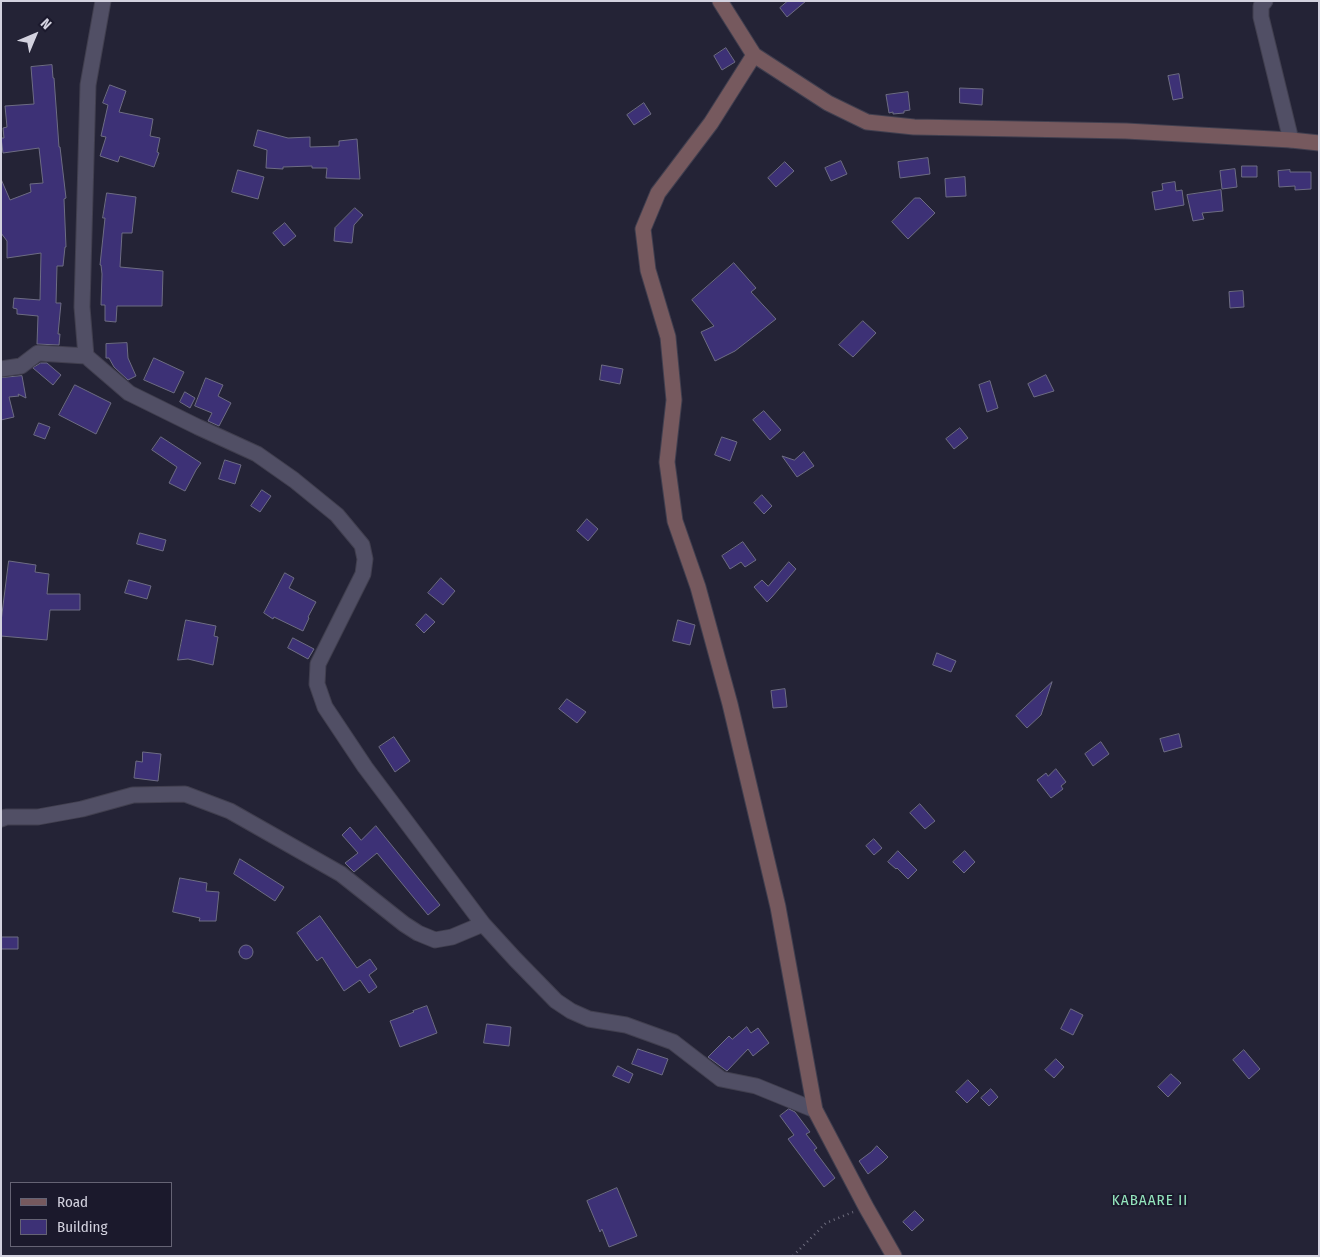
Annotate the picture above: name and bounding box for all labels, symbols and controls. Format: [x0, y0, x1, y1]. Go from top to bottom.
north arrow [10, 10, 60, 60]
text: N [37, 15, 55, 33]
legend [10, 1182, 172, 1247]
district label: KABAARE II [1111, 1192, 1189, 1210]
text: Road [57, 1193, 88, 1211]
text: Building [57, 1218, 108, 1236]

